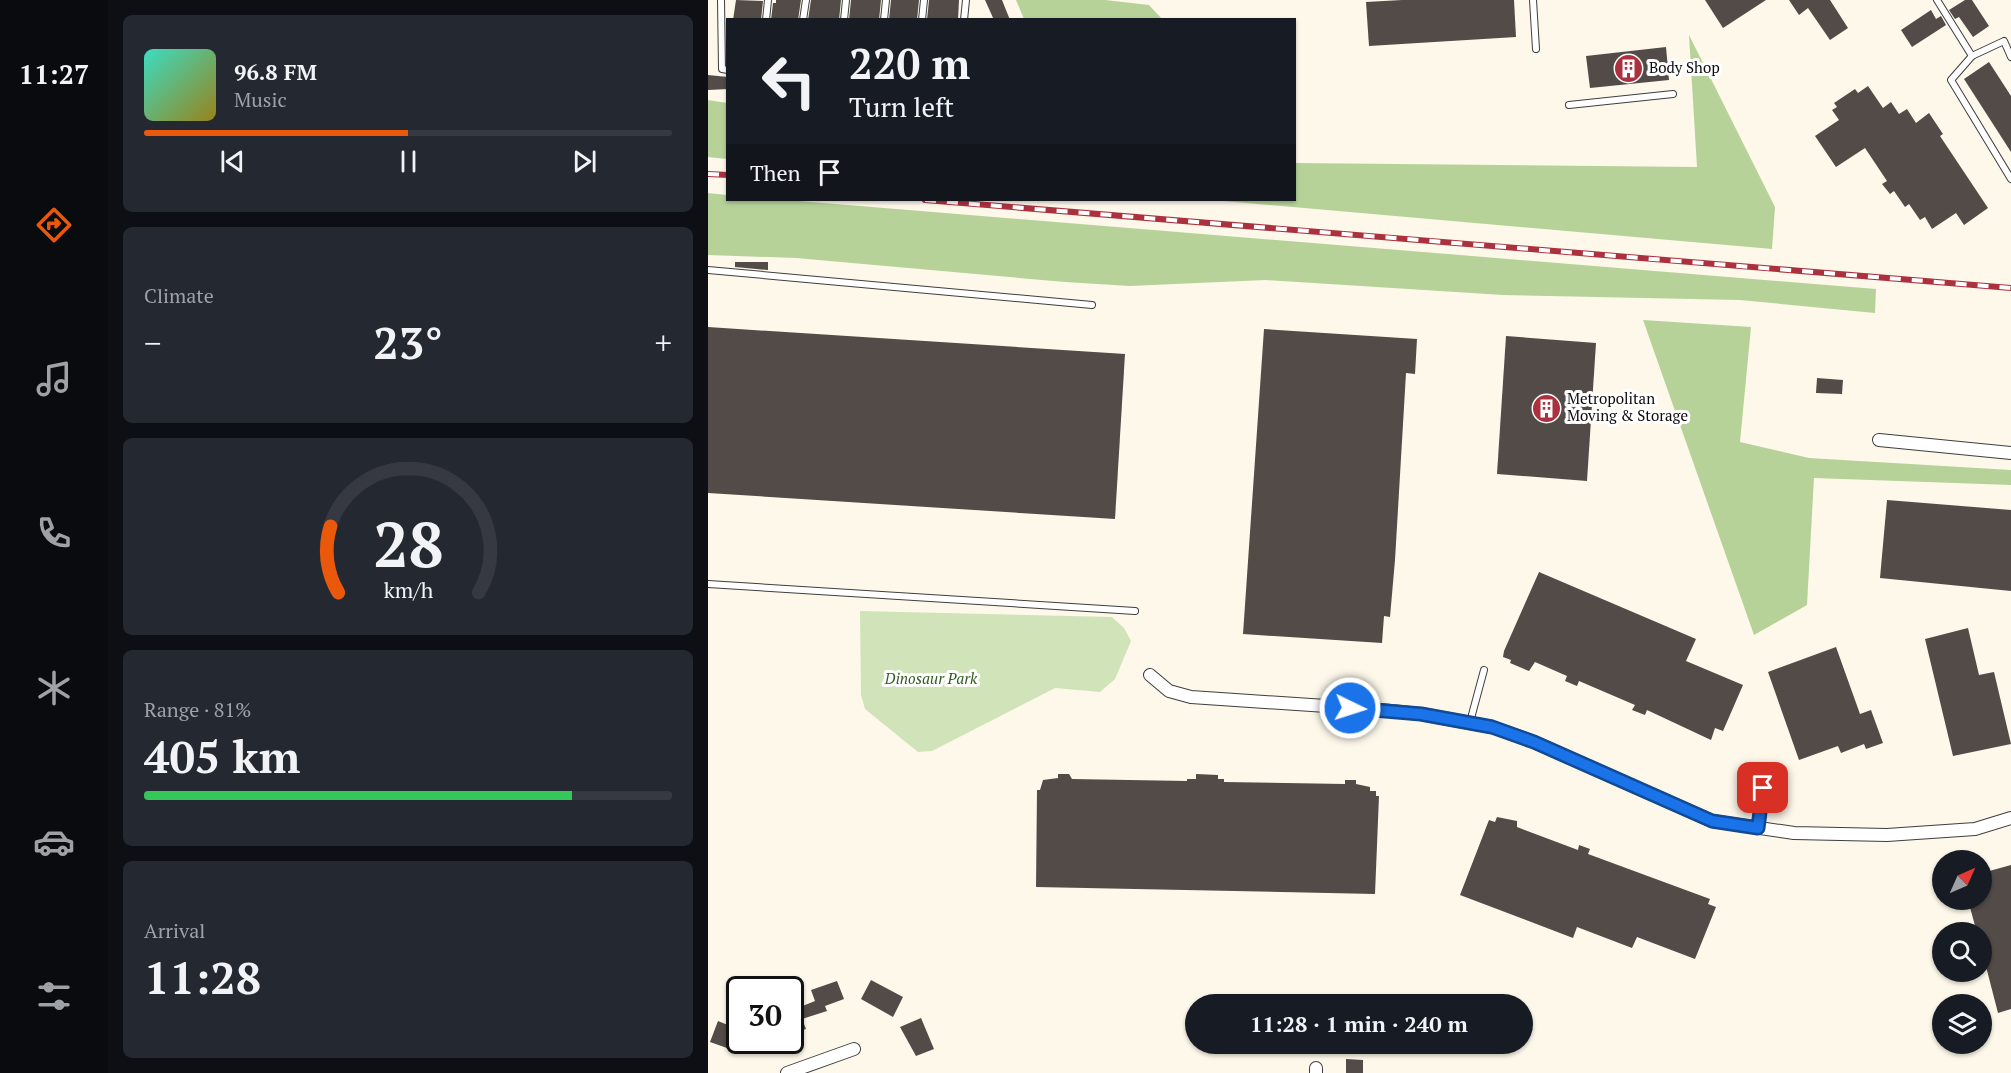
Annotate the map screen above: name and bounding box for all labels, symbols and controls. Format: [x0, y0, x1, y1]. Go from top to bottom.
text: 220 m [849, 35, 970, 91]
icon: left [750, 42, 828, 120]
building icon: Body Shop [1612, 52, 1644, 84]
text: 11:27 [19, 56, 89, 92]
text: 96.8 FM [234, 57, 317, 86]
place label: Body Shop [1649, 57, 1720, 77]
text: Music [234, 86, 287, 113]
text: Turn left [849, 89, 954, 125]
icon: previous [216, 145, 249, 178]
icon: pause [392, 145, 425, 178]
icon: next [568, 145, 601, 178]
icon: arrive [813, 156, 846, 189]
text: Then [750, 158, 801, 187]
icon: directions [33, 204, 75, 246]
text: Climate [144, 282, 214, 309]
text: 23° [373, 312, 443, 372]
text: − [144, 321, 162, 364]
text: + [654, 321, 672, 364]
icon: music [33, 358, 75, 400]
place label: Metropolitan Moving & Storage [1567, 388, 1688, 425]
building icon: Metropolitan Moving & Storage [1530, 392, 1562, 424]
text: 28 [373, 503, 443, 586]
icon: phone [33, 512, 75, 554]
text: km/h [383, 577, 433, 605]
icon: climate [33, 667, 75, 709]
park label: Dinosaur Park [884, 668, 978, 688]
position arrow [1318, 676, 1382, 740]
text: Range · 81% [144, 696, 251, 723]
text: 405 km [144, 726, 300, 786]
pin [1737, 762, 1788, 813]
icon: arrive [1746, 771, 1779, 804]
icon: car [33, 821, 75, 863]
north arrow [1932, 850, 1992, 910]
map controls [1932, 850, 1992, 1054]
text: Arrival [144, 917, 205, 944]
button: search [1932, 922, 1992, 982]
text: 11:28 [144, 947, 261, 1007]
icon: filters [33, 975, 75, 1017]
speed limit sign: 30 [726, 976, 804, 1054]
button: layers [1932, 994, 1992, 1054]
text: 11:28 · 1 min · 240 m [1250, 1009, 1468, 1038]

